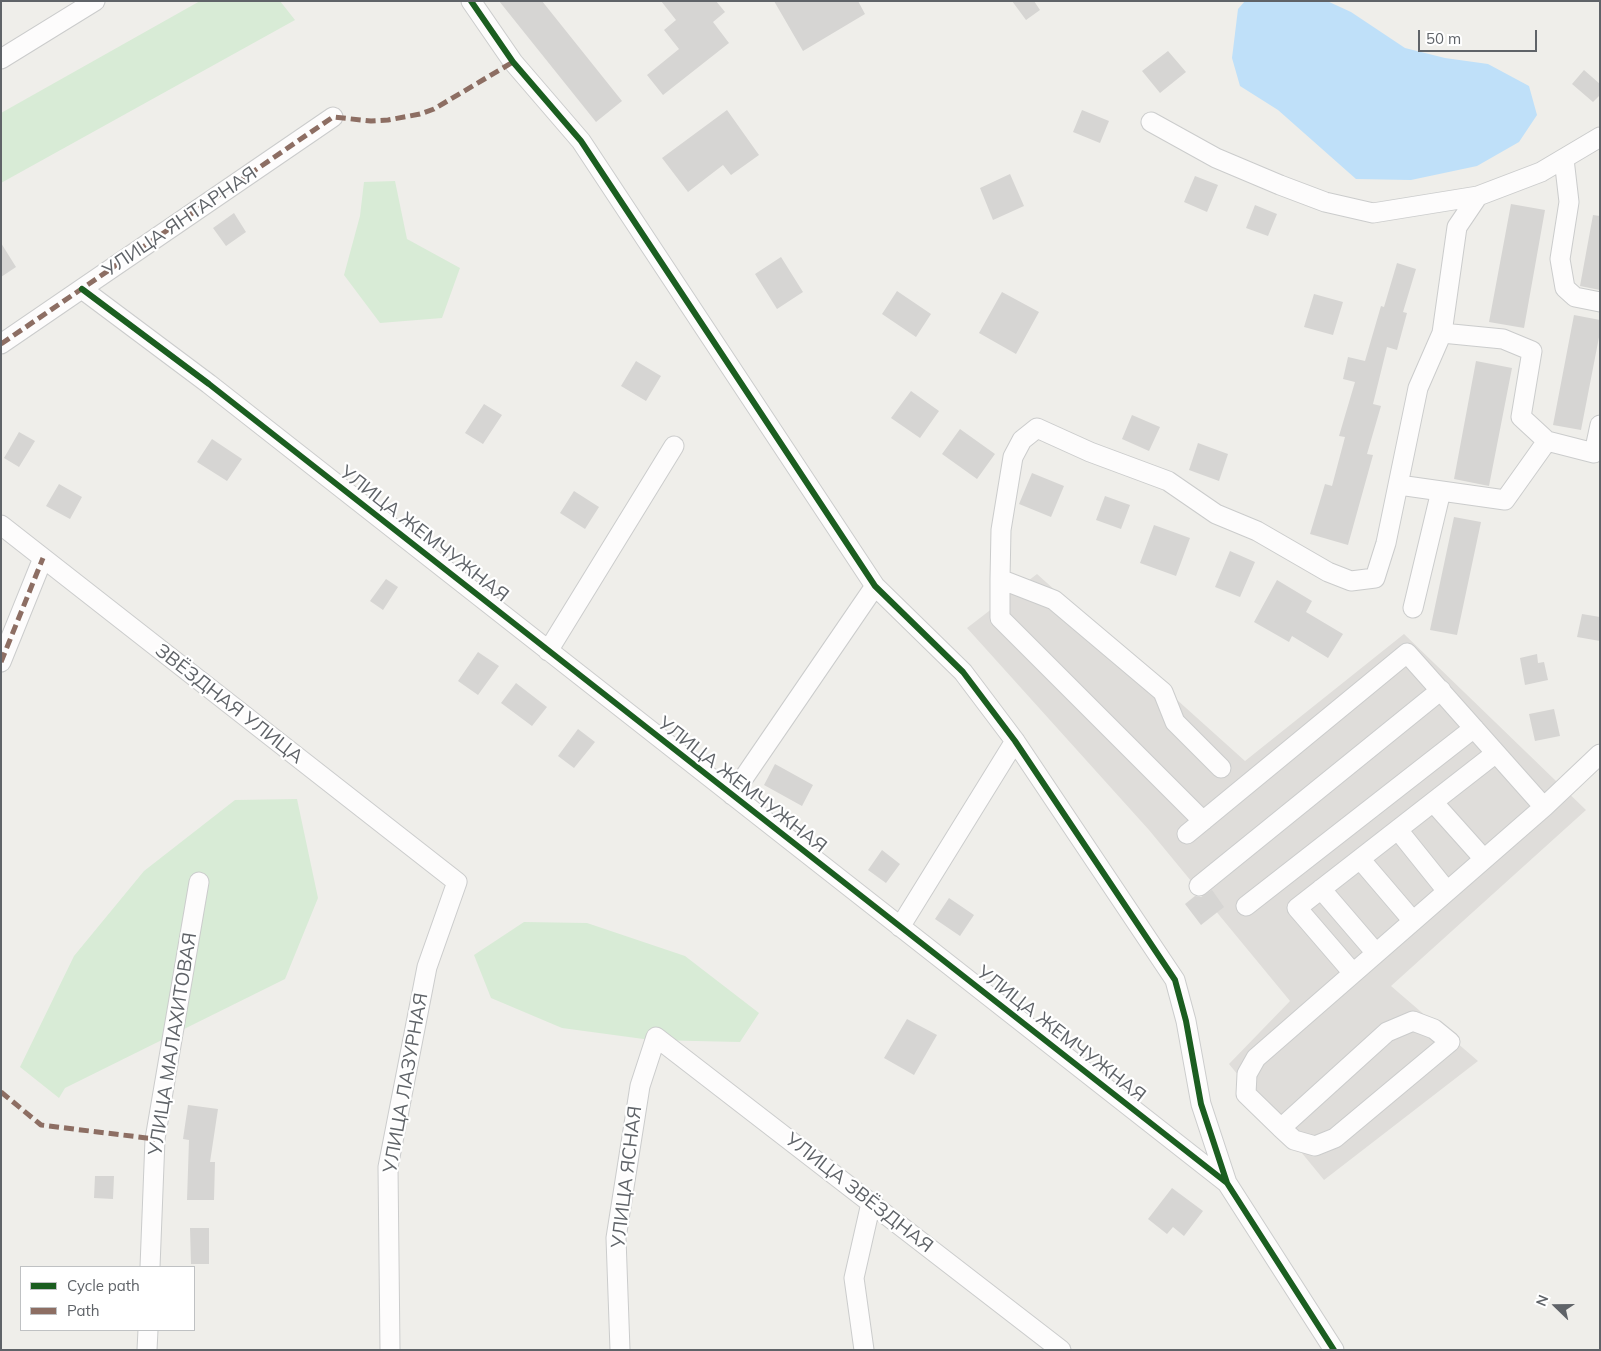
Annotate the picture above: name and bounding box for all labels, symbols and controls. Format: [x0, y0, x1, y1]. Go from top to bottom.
scale bar [1421, 20, 1540, 52]
text: 50 m [1426, 29, 1461, 48]
street label: УЛИЦА ЯНТАРНАЯ [99, 162, 261, 282]
street label: УЛИЦА ЖЕМЧУЖНАЯ [335, 461, 513, 607]
street label: ЗВЁЗДНАЯ УЛИЦА [151, 639, 307, 769]
street label: УЛИЦА ЖЕМЧУЖНАЯ [653, 712, 831, 858]
street label: УЛИЦА МАЛАХИТОВАЯ [144, 931, 202, 1157]
street label: УЛИЦА ЖЕМЧУЖНАЯ [972, 961, 1150, 1107]
street label: УЛИЦА ЛАЗУРНАЯ [379, 991, 433, 1175]
street label: УЛИЦА ЯСНАЯ [607, 1105, 647, 1249]
street label: УЛИЦА ЗВЁЗДНАЯ [781, 1128, 937, 1258]
legend [20, 1266, 195, 1331]
text: Cycle path [67, 1276, 140, 1295]
north arrow [1531, 1281, 1581, 1331]
text: N [1532, 1292, 1552, 1309]
text: Path [67, 1301, 99, 1320]

